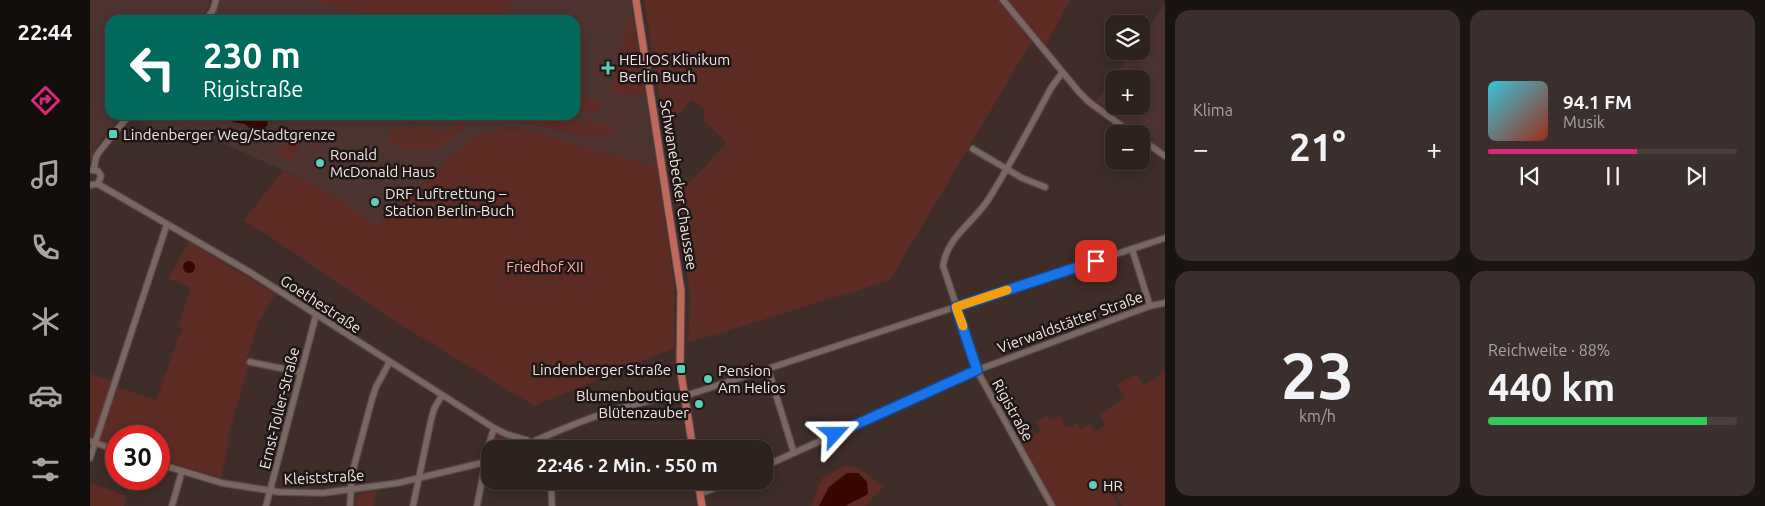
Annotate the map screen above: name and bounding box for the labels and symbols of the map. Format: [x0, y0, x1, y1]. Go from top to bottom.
place label: HELIOS Klinikum Berlin Buch [619, 51, 730, 85]
marker: HELIOS Klinikum Berlin Buch [601, 61, 615, 75]
street label: Schwanebecker Chaussee [657, 99, 701, 271]
place label: Lindenberger Weg/Stadtgrenze [123, 126, 336, 143]
marker: Lindenberger Weg/Stadtgrenze [107, 128, 119, 140]
place label: Ronald McDonald Haus [330, 146, 435, 180]
marker: Ronald McDonald Haus [314, 157, 326, 169]
place label: DRF Luftrettung – Station Berlin-Buch [385, 185, 514, 219]
marker: DRF Luftrettung – Station Berlin-Buch [369, 196, 381, 208]
pin [1075, 240, 1117, 282]
park label: Friedhof XII [506, 258, 584, 275]
street label: Goethestraße [277, 272, 365, 336]
street label: Vierwaldstätter Straße [995, 288, 1145, 356]
street label: Ernst-Toller-Straße [256, 345, 302, 471]
place label: Lindenberger Straße [532, 361, 671, 378]
place label: Pension Am Helios [718, 362, 786, 396]
marker: Lindenberger Straße [675, 363, 687, 375]
marker: Pension Am Helios [702, 373, 714, 385]
street label: Rigistraße [989, 376, 1037, 444]
place label: Blumenboutique Blütenzauber [576, 387, 689, 421]
marker: Blumenboutique Blütenzauber [693, 398, 705, 410]
position arrow [808, 407, 860, 459]
speed limit sign: 30 [105, 425, 170, 490]
street label: Kleiststraße [283, 466, 365, 488]
place label: HR [1103, 477, 1123, 494]
marker: HR [1087, 479, 1099, 491]

